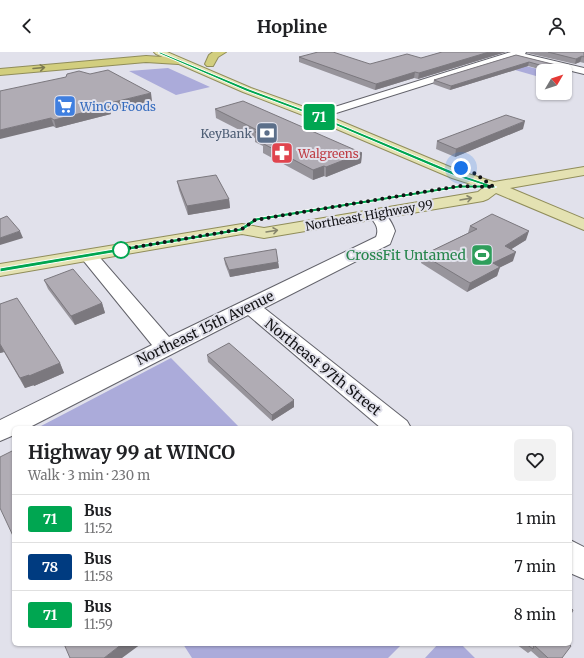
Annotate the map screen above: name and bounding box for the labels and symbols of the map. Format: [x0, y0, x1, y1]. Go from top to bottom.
north arrow [536, 64, 572, 100]
one-way arrow [32, 65, 45, 72]
supermarket icon: WinCo Foods [52, 93, 78, 119]
place label: WinCo Foods [79, 99, 156, 114]
line badge: 71 [301, 104, 337, 130]
bank icon: KeyBank [254, 120, 280, 146]
place label: KeyBank [200, 126, 252, 141]
pharmacy icon: Walgreens [269, 140, 295, 166]
place label: Walgreens [297, 146, 359, 161]
your location [451, 158, 471, 178]
one-way arrow [459, 194, 472, 202]
street label: Northeast Highway 99 [304, 196, 434, 234]
one-way arrow [265, 227, 278, 235]
unlabelled marker [112, 241, 130, 259]
sports icon: CrossFit Untamed [469, 242, 495, 268]
place label: CrossFit Untamed [346, 246, 467, 264]
street label: Northeast 15th Avenue [133, 287, 277, 369]
street label: Northeast 97th Street [261, 315, 385, 420]

